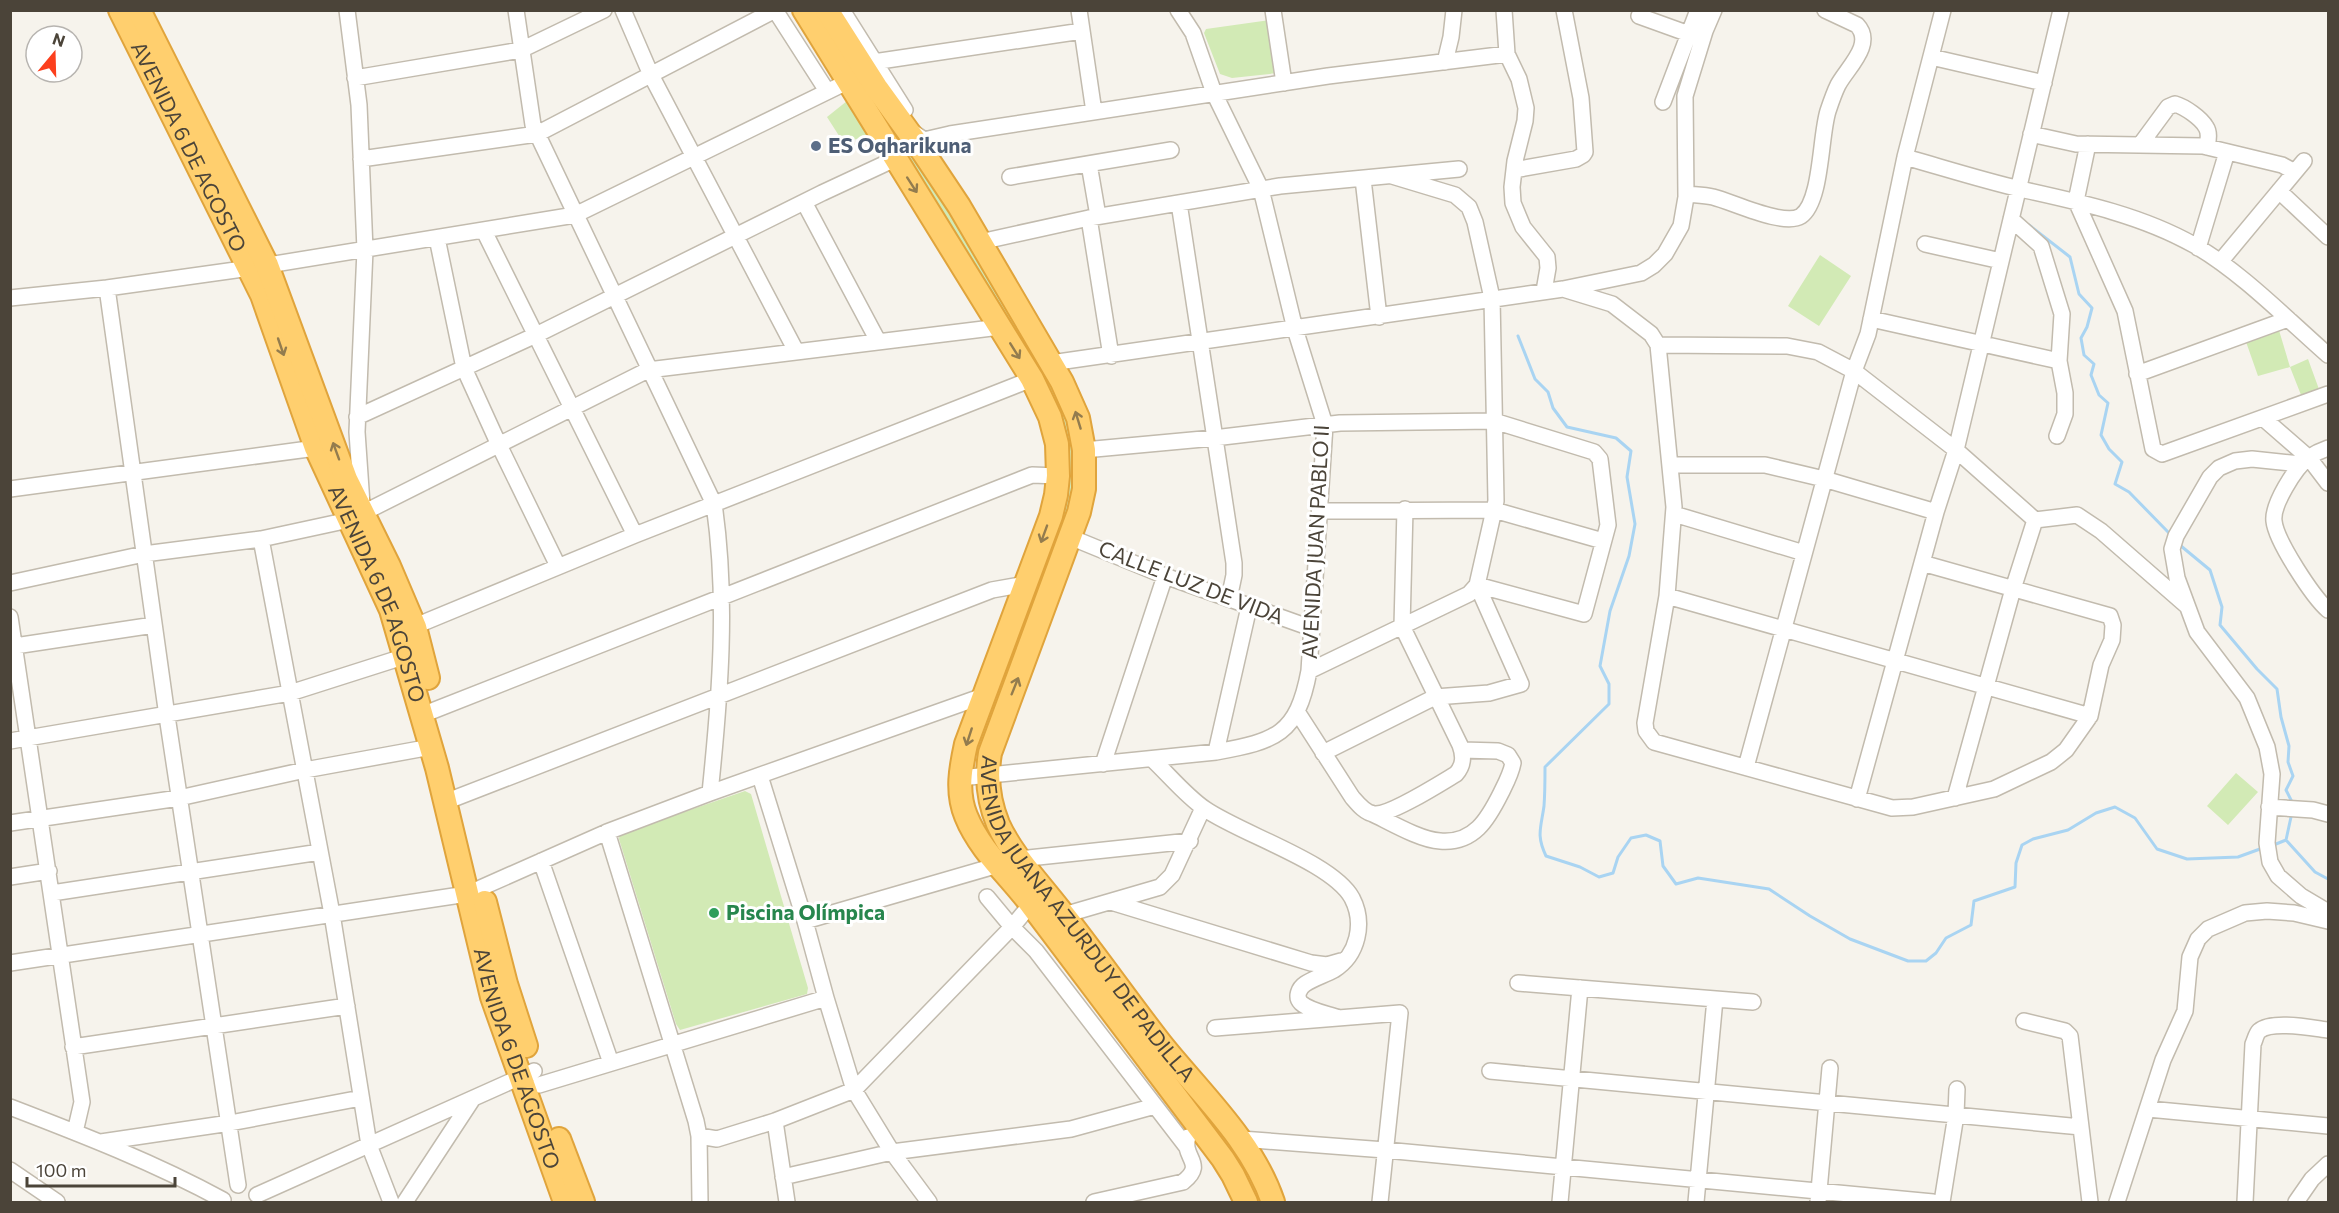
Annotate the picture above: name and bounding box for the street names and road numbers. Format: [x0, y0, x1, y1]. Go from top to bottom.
street label: AVENIDA 6 DE AGOSTO [127, 37, 253, 256]
street label: AVENIDA JUAN PABLO II [1296, 424, 1333, 660]
street label: AVENIDA 6 DE AGOSTO [324, 480, 431, 705]
street label: CALLE LUZ DE VIDA [1095, 535, 1288, 628]
street label: AVENIDA JUANA AZURDUY DE PADILLA [977, 754, 1201, 1086]
street label: AVENIDA 6 DE AGOSTO [470, 945, 566, 1172]

